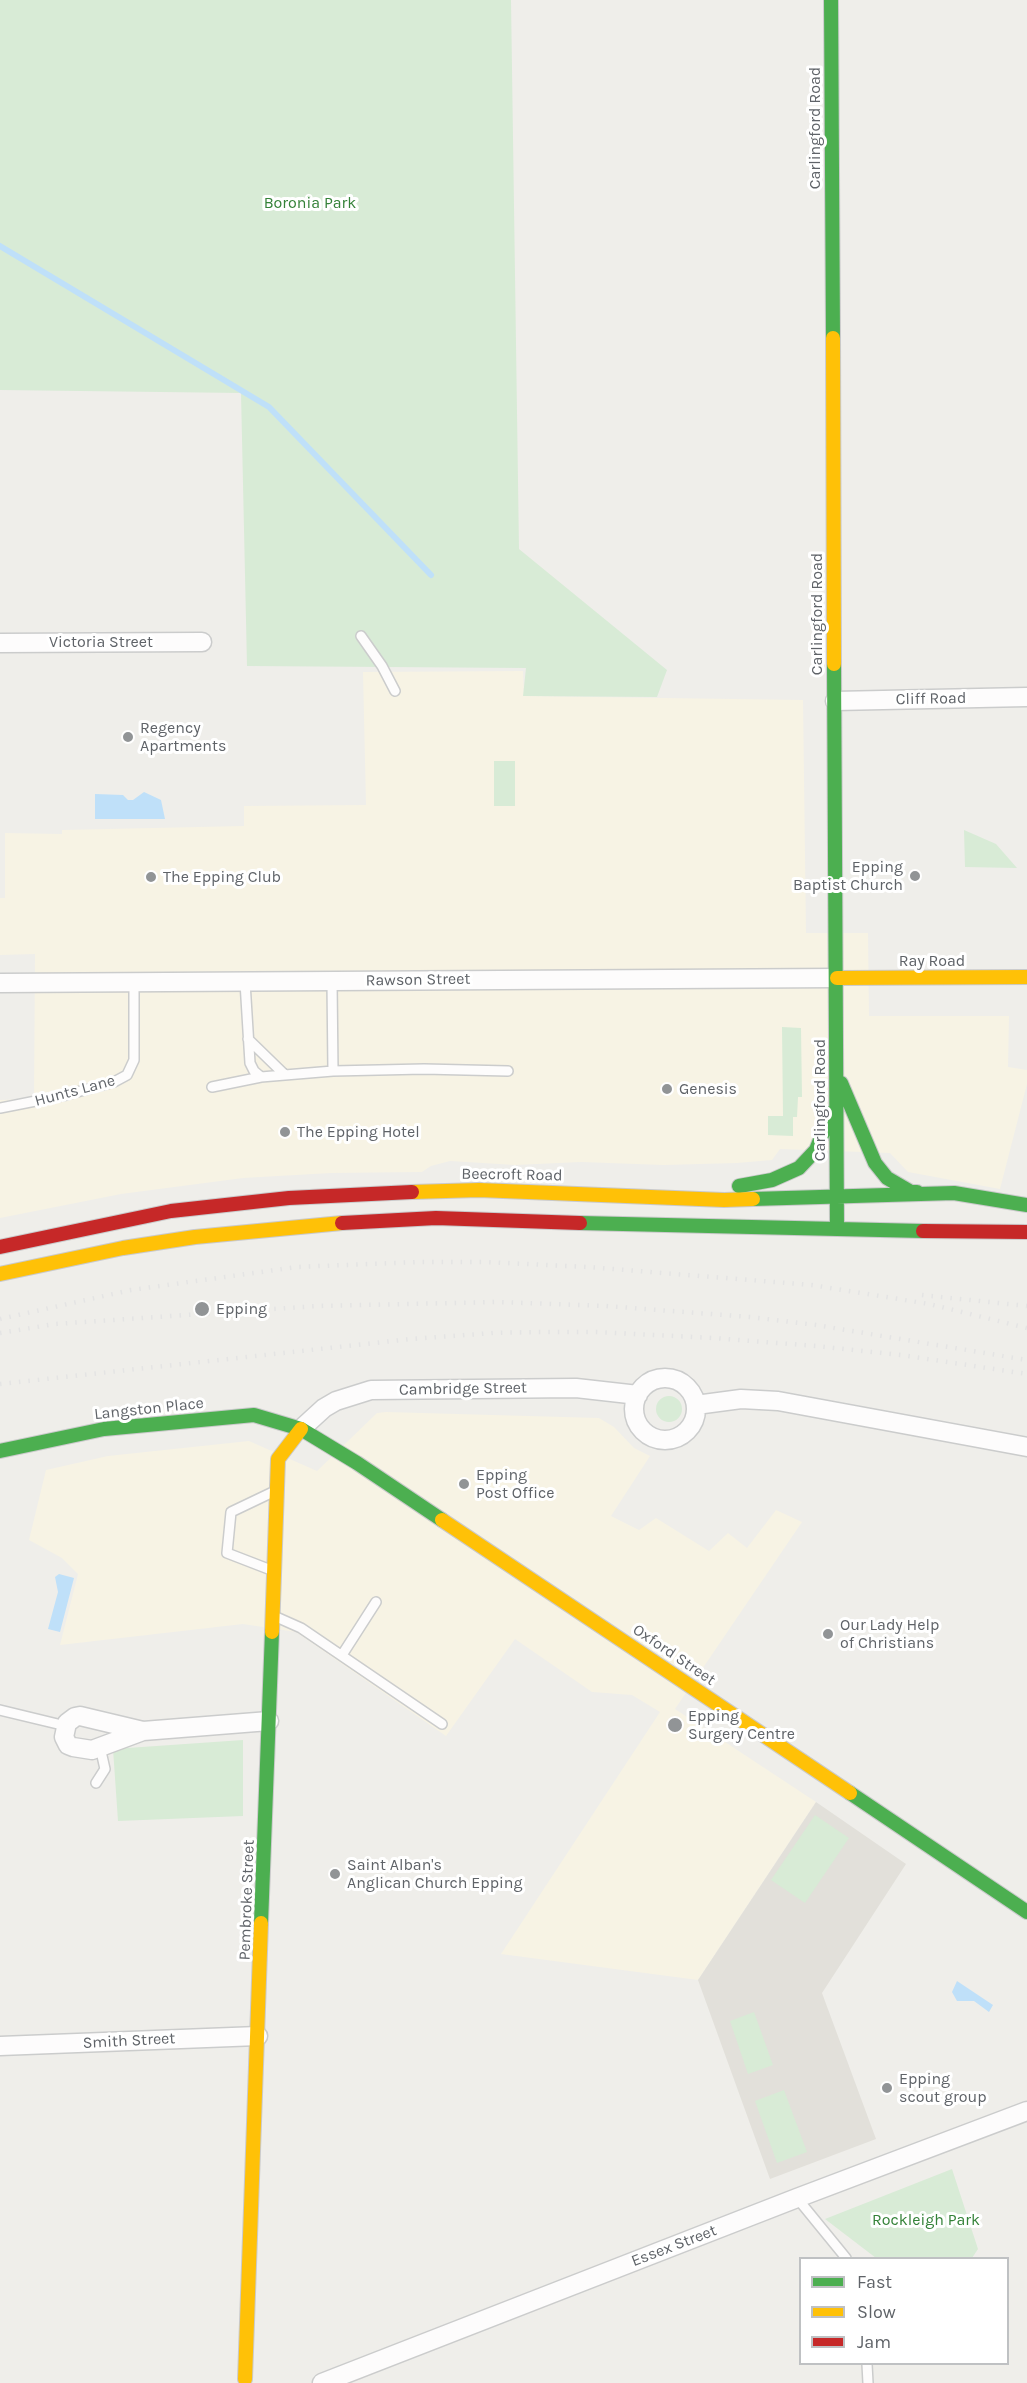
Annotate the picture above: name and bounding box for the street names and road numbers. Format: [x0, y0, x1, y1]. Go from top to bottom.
street label: Carlingford Road [805, 67, 825, 189]
street label: Carlingford Road [807, 553, 827, 675]
street label: Victoria Street [49, 632, 153, 652]
street label: Cliff Road [896, 689, 966, 709]
street label: Ray Road [899, 951, 965, 971]
street label: Rawson Street [365, 969, 471, 991]
street label: Carlingford Road [810, 1039, 830, 1161]
street label: Hunts Lane [33, 1071, 117, 1111]
street label: Beecroft Road [461, 1165, 563, 1185]
street label: Cambridge Street [399, 1378, 527, 1400]
street label: Langston Place [93, 1394, 205, 1424]
street label: Oxford Street [629, 1620, 719, 1690]
street label: Pembroke Street [235, 1839, 259, 1961]
street label: Smith Street [82, 2029, 176, 2053]
street label: Essex Street [629, 2221, 719, 2271]

